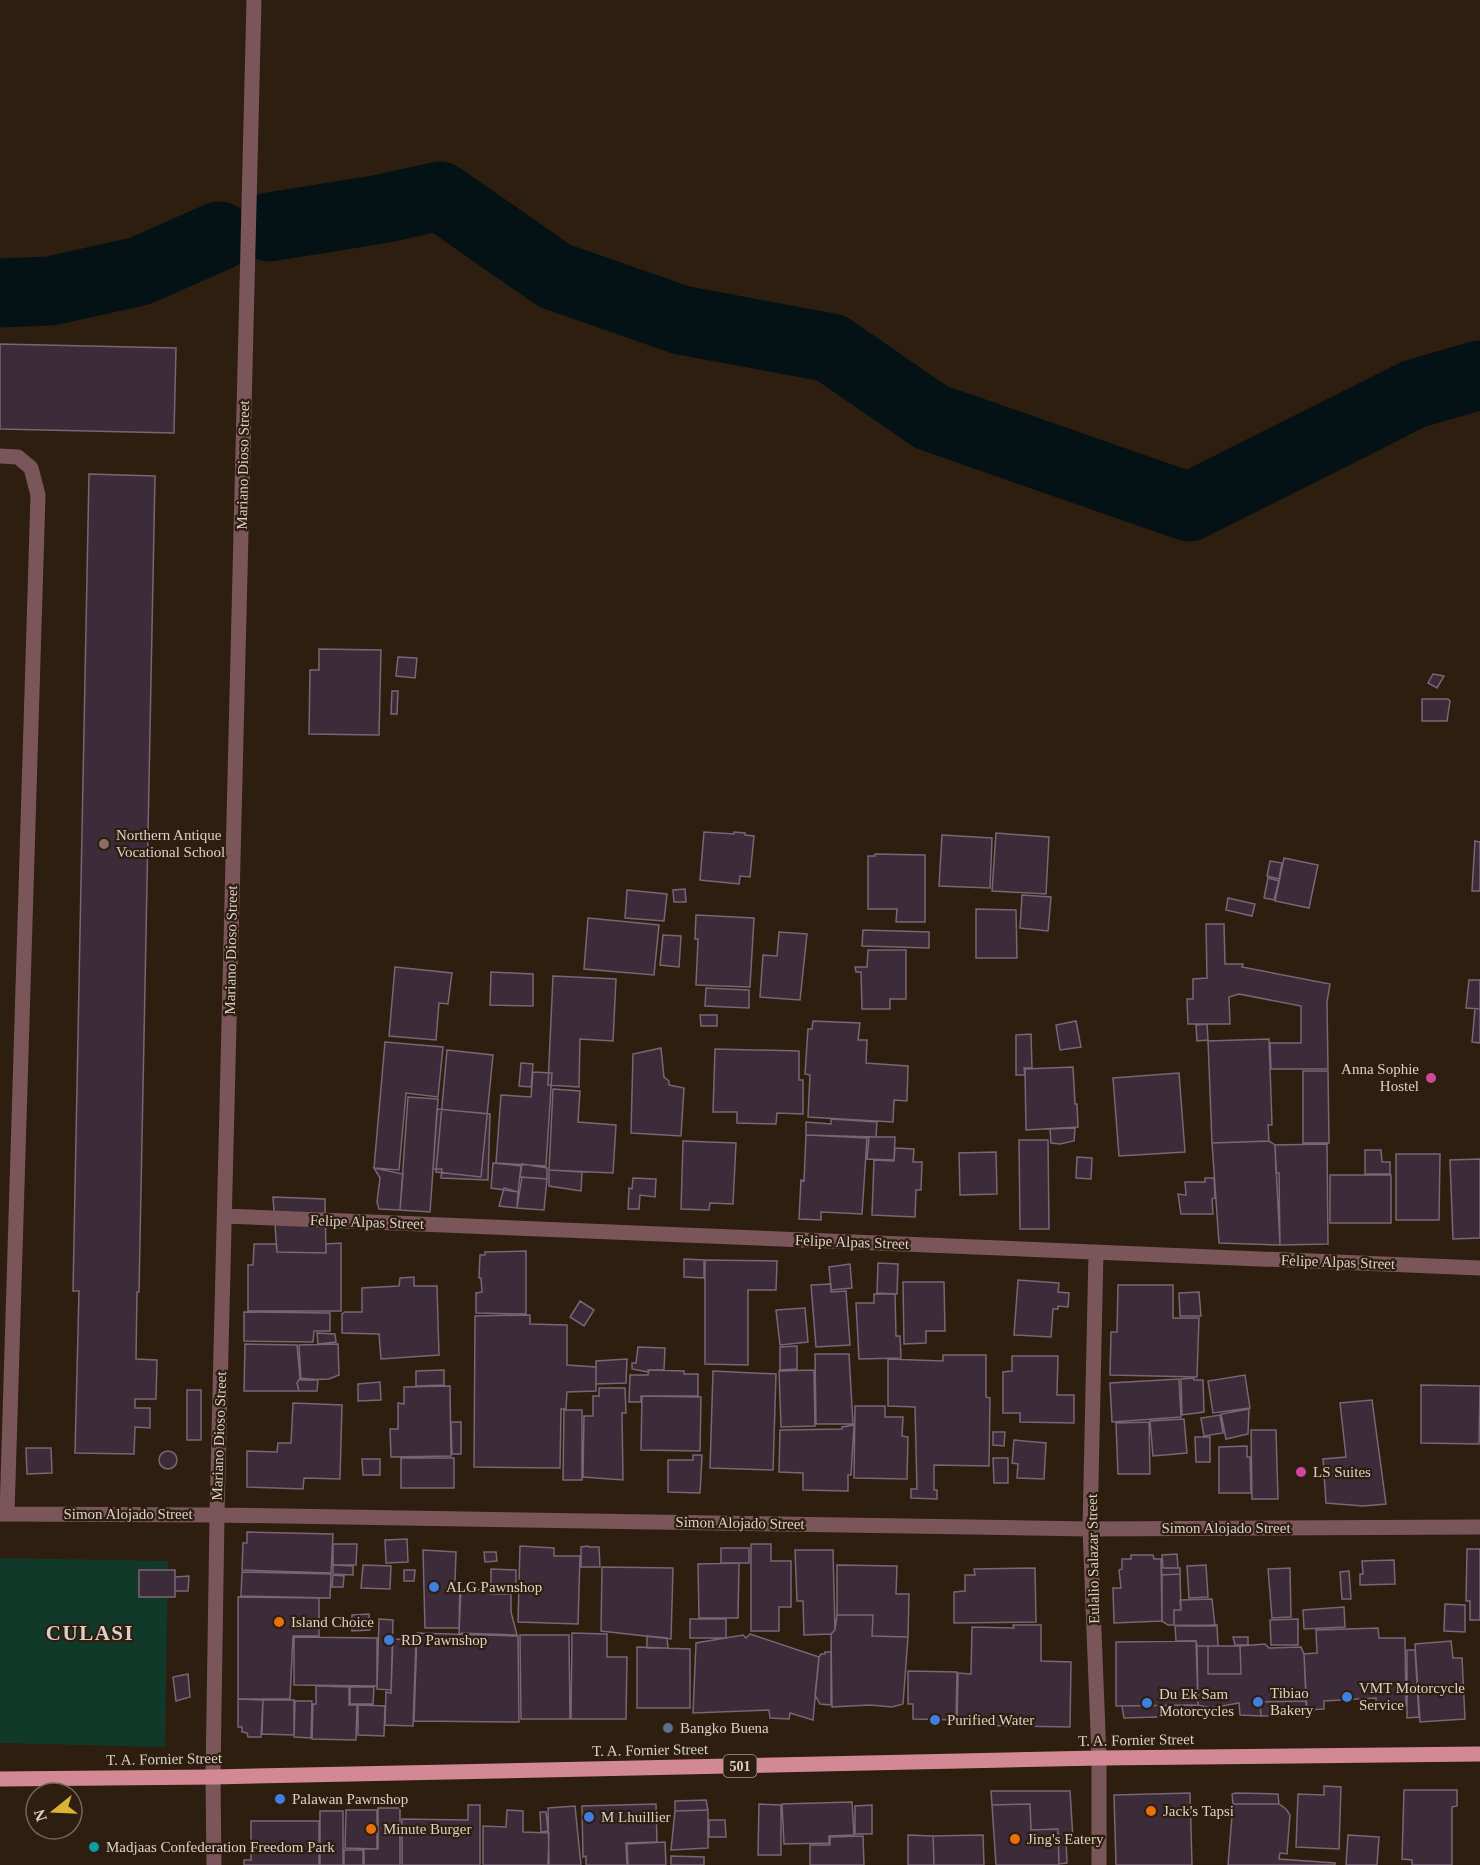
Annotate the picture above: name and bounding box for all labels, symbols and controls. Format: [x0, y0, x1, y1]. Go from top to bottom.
street label: Mariano Dioso Street [234, 399, 252, 530]
place label: Northern Antique Vocational School [116, 827, 225, 860]
marker: Northern Antique Vocational School [97, 837, 111, 851]
street label: Mariano Dioso Street [222, 884, 240, 1015]
place label: Anna Sophie Hostel [1341, 1061, 1419, 1094]
marker: Anna Sophie Hostel [1424, 1071, 1438, 1085]
street label: Felipe Alpas Street [310, 1212, 425, 1232]
street label: Felipe Alpas Street [795, 1232, 910, 1252]
street label: Felipe Alpas Street [1281, 1252, 1396, 1272]
street label: Mariano Dioso Street [209, 1370, 229, 1501]
place label: LS Suites [1313, 1464, 1371, 1480]
marker: LS Suites [1294, 1465, 1308, 1479]
street label: Eulalio Salazar Street [1084, 1493, 1102, 1624]
street label: Simon Alojado Street [63, 1506, 193, 1522]
street label: Simon Alojado Street [675, 1514, 806, 1532]
street label: Simon Alojado Street [1161, 1520, 1291, 1536]
place label: ALG Pawnshop [446, 1579, 542, 1595]
marker: ALG Pawnshop [427, 1580, 441, 1594]
place label: Island Choice [291, 1614, 374, 1630]
marker: Island Choice [272, 1615, 286, 1629]
district label: CULASI [46, 1621, 134, 1645]
place label: RD Pawnshop [401, 1632, 487, 1648]
marker: RD Pawnshop [382, 1633, 396, 1647]
place label: VMT Motorcycle Service [1359, 1680, 1465, 1713]
place label: Tibiao Bakery [1270, 1685, 1314, 1718]
place label: Du Ek Sam Motorcycles [1159, 1686, 1234, 1719]
marker: VMT Motorcycle Service [1340, 1690, 1354, 1704]
marker: Tibiao Bakery [1251, 1695, 1265, 1709]
marker: Du Ek Sam Motorcycles [1140, 1696, 1154, 1710]
place label: Purified Water [947, 1712, 1034, 1728]
marker: Purified Water [928, 1713, 942, 1727]
place label: Bangko Buena [680, 1720, 769, 1736]
marker: Bangko Buena [661, 1721, 675, 1735]
street label: T. A. Fornier Street [1078, 1731, 1195, 1749]
street label: T. A. Fornier Street [592, 1741, 709, 1759]
street label: T. A. Fornier Street [106, 1750, 223, 1768]
road number: 501 [724, 1755, 756, 1777]
north arrow [24, 1781, 84, 1841]
place label: Palawan Pawnshop [292, 1791, 408, 1807]
marker: Palawan Pawnshop [273, 1792, 287, 1806]
place label: Jack's Tapsi [1163, 1803, 1234, 1819]
marker: Jack's Tapsi [1144, 1804, 1158, 1818]
text: N [30, 1807, 50, 1824]
place label: M Lhuillier [601, 1809, 671, 1825]
marker: M Lhuillier [582, 1810, 596, 1824]
place label: Minute Burger [383, 1821, 471, 1837]
marker: Minute Burger [364, 1822, 378, 1836]
place label: Jing's Eatery [1027, 1831, 1104, 1847]
marker: Jing's Eatery [1008, 1832, 1022, 1846]
place label: Madjaas Confederation Freedom Park [106, 1839, 335, 1855]
marker: Madjaas Confederation Freedom Park [87, 1840, 101, 1854]

